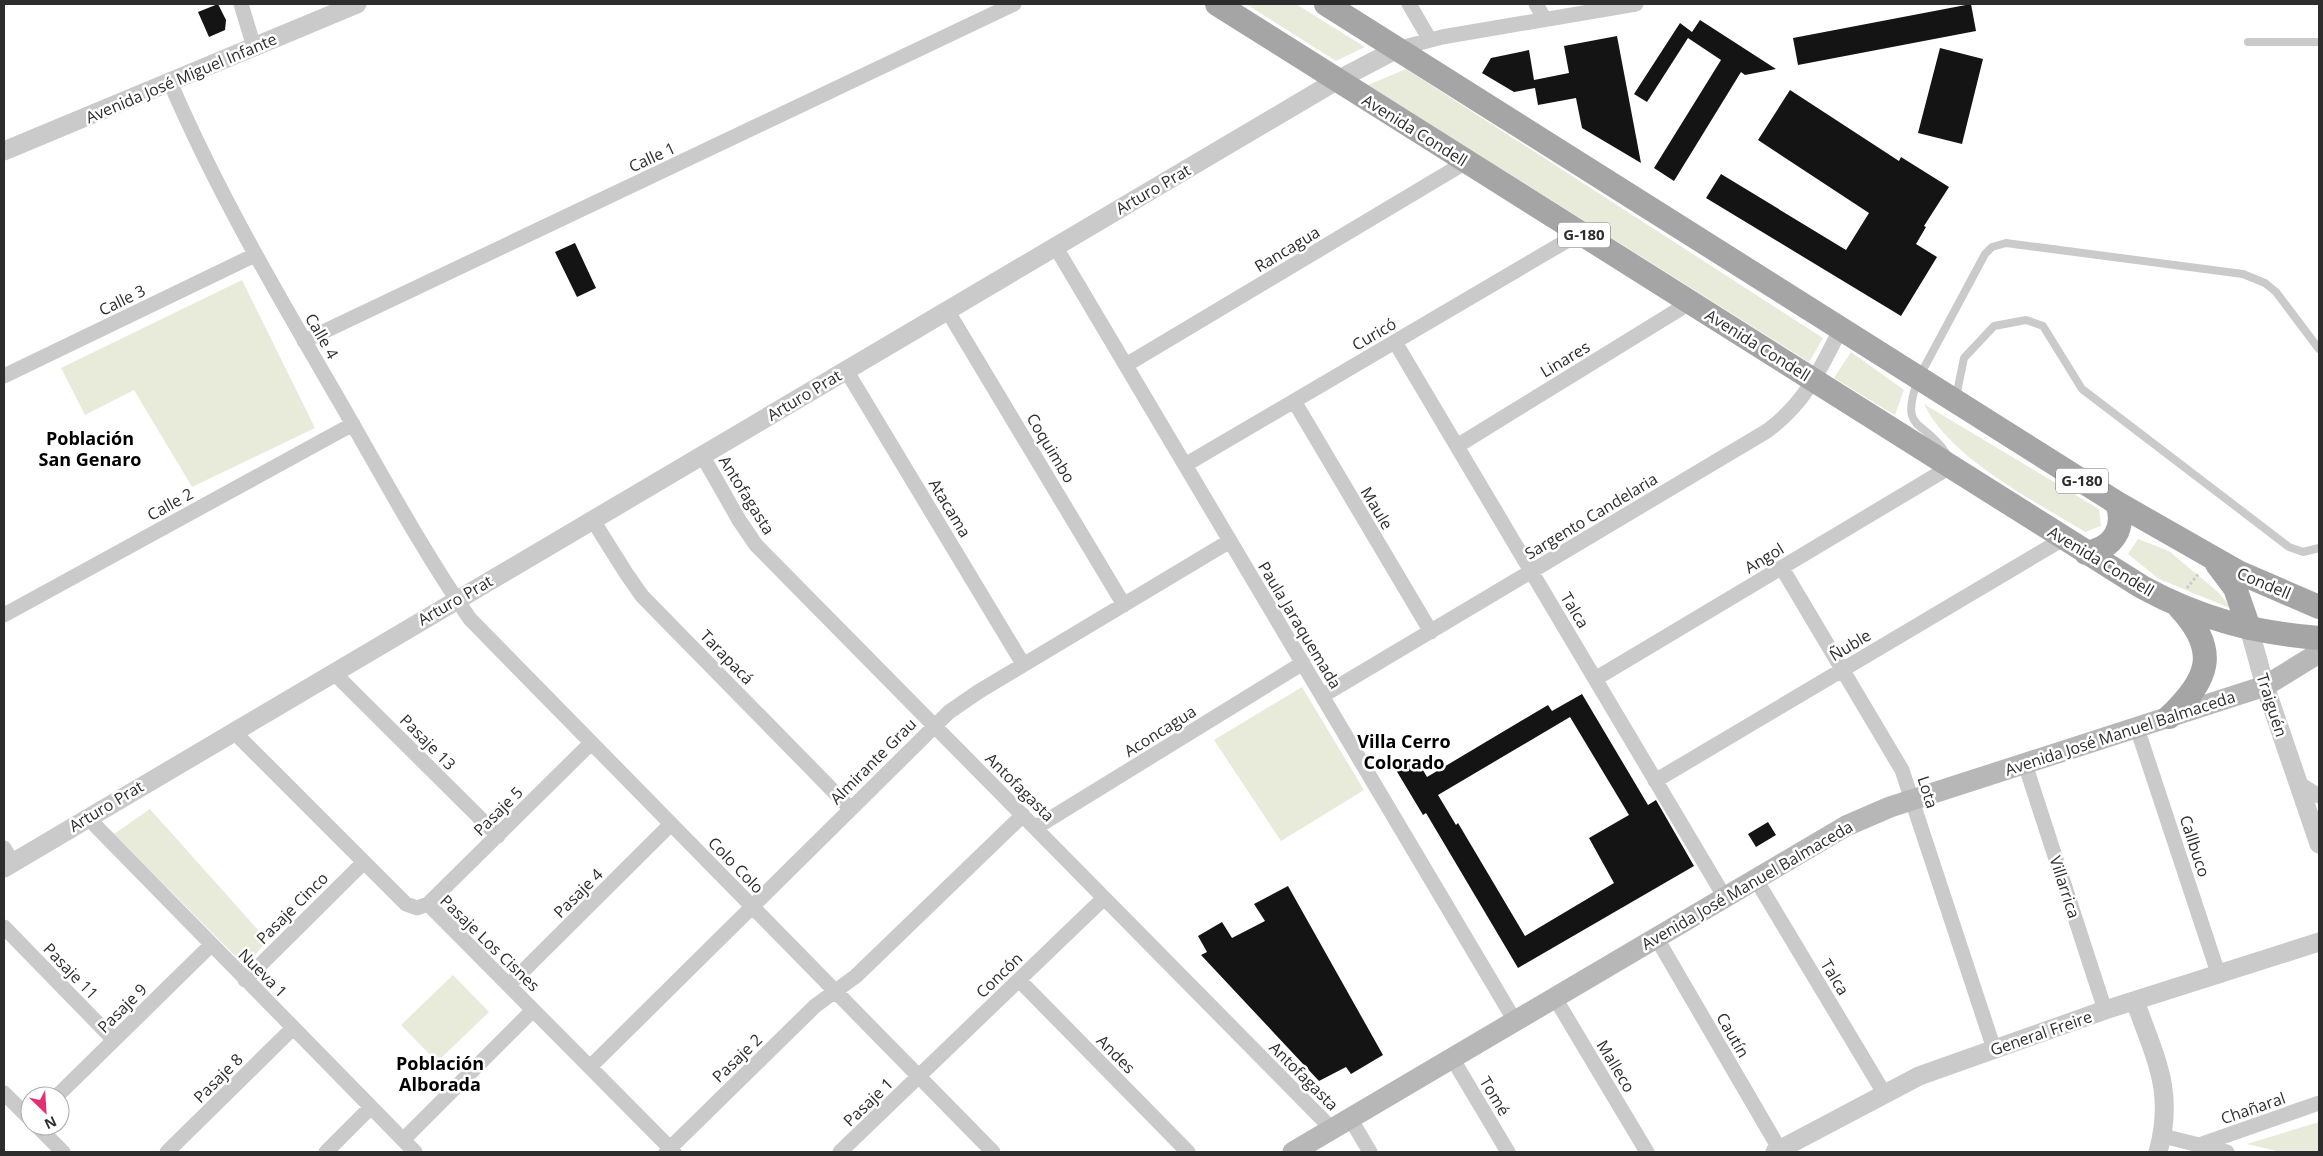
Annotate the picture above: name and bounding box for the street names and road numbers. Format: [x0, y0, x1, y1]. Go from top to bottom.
street label: Avenida José Miguel Infante [82, 28, 280, 128]
street label: Avenida Condell [1358, 89, 1472, 171]
street label: Calle 1 [625, 137, 679, 177]
street label: Arturo Prat [1111, 159, 1195, 219]
street label: Rancagua [1250, 221, 1324, 277]
road number: G-180 [1558, 222, 1610, 248]
street label: Calle 3 [95, 279, 149, 321]
street label: Avenida Condell [1701, 304, 1815, 386]
street label: Calle 4 [300, 309, 344, 363]
street label: Curicó [1348, 313, 1400, 355]
street label: Linares [1536, 336, 1594, 382]
street label: Arturo Prat [763, 364, 846, 426]
street label: Coquimbo [1022, 409, 1080, 487]
street label: Antofagasta [714, 451, 780, 539]
street label: Sargento Candelaria [1521, 468, 1661, 564]
road number: G-180 [2056, 468, 2108, 494]
street label: Atacama [924, 474, 976, 542]
street label: Calle 2 [143, 482, 197, 526]
street label: Maule [1356, 483, 1398, 533]
street label: Avenida Condell [2044, 521, 2158, 601]
street label: Angol [1740, 538, 1788, 578]
street label: Paula Jaraquemada [1253, 557, 1347, 693]
street label: Condell [2234, 562, 2294, 604]
street label: Arturo Prat [413, 570, 497, 630]
street label: Talca [1556, 588, 1594, 632]
street label: Ñuble [1825, 624, 1875, 666]
street label: Tarapacá [695, 625, 759, 689]
street label: Traiguén [2251, 670, 2293, 740]
street label: Avenida José Manuel Balmaceda [2002, 685, 2238, 781]
street label: Aconcagua [1120, 700, 1200, 762]
street label: Pasaje 13 [395, 709, 461, 775]
street label: Almirante Grau [825, 713, 921, 809]
street label: Antofagasta [981, 748, 1059, 826]
street label: Lota [1913, 773, 1943, 811]
street label: Arturo Prat [65, 775, 148, 837]
street label: Pasaje 5 [469, 782, 527, 840]
street label: Callbuco [2175, 812, 2215, 880]
street label: Avenida José Manuel Balmaceda [1637, 815, 1857, 955]
street label: Colo Colo [703, 832, 769, 898]
street label: Villarrica [2045, 853, 2085, 921]
street label: Pasaje 4 [549, 864, 607, 922]
street label: Pasaje Cinco [251, 867, 333, 949]
street label: Pasaje Los Cisnes [436, 890, 544, 996]
street label: Pasaje 11 [39, 938, 103, 1004]
street label: Nueva 1 [234, 944, 292, 1002]
street label: Concón [971, 947, 1027, 1003]
street label: Talca [1816, 955, 1854, 999]
street label: Pasaje 9 [93, 979, 151, 1037]
street label: General Freire [1987, 1005, 2095, 1061]
street label: Cautín [1711, 1009, 1755, 1061]
street label: Pasaje 2 [707, 1029, 767, 1087]
street label: Andes [1092, 1030, 1140, 1078]
street label: Malleco [1592, 1036, 1640, 1096]
street label: Antofagasta [1265, 1037, 1343, 1115]
street label: Pasaje 8 [189, 1049, 247, 1107]
street label: Tomé [1475, 1072, 1515, 1120]
street label: Pasaje 1 [838, 1073, 898, 1131]
street label: Chañaral [2218, 1087, 2288, 1129]

